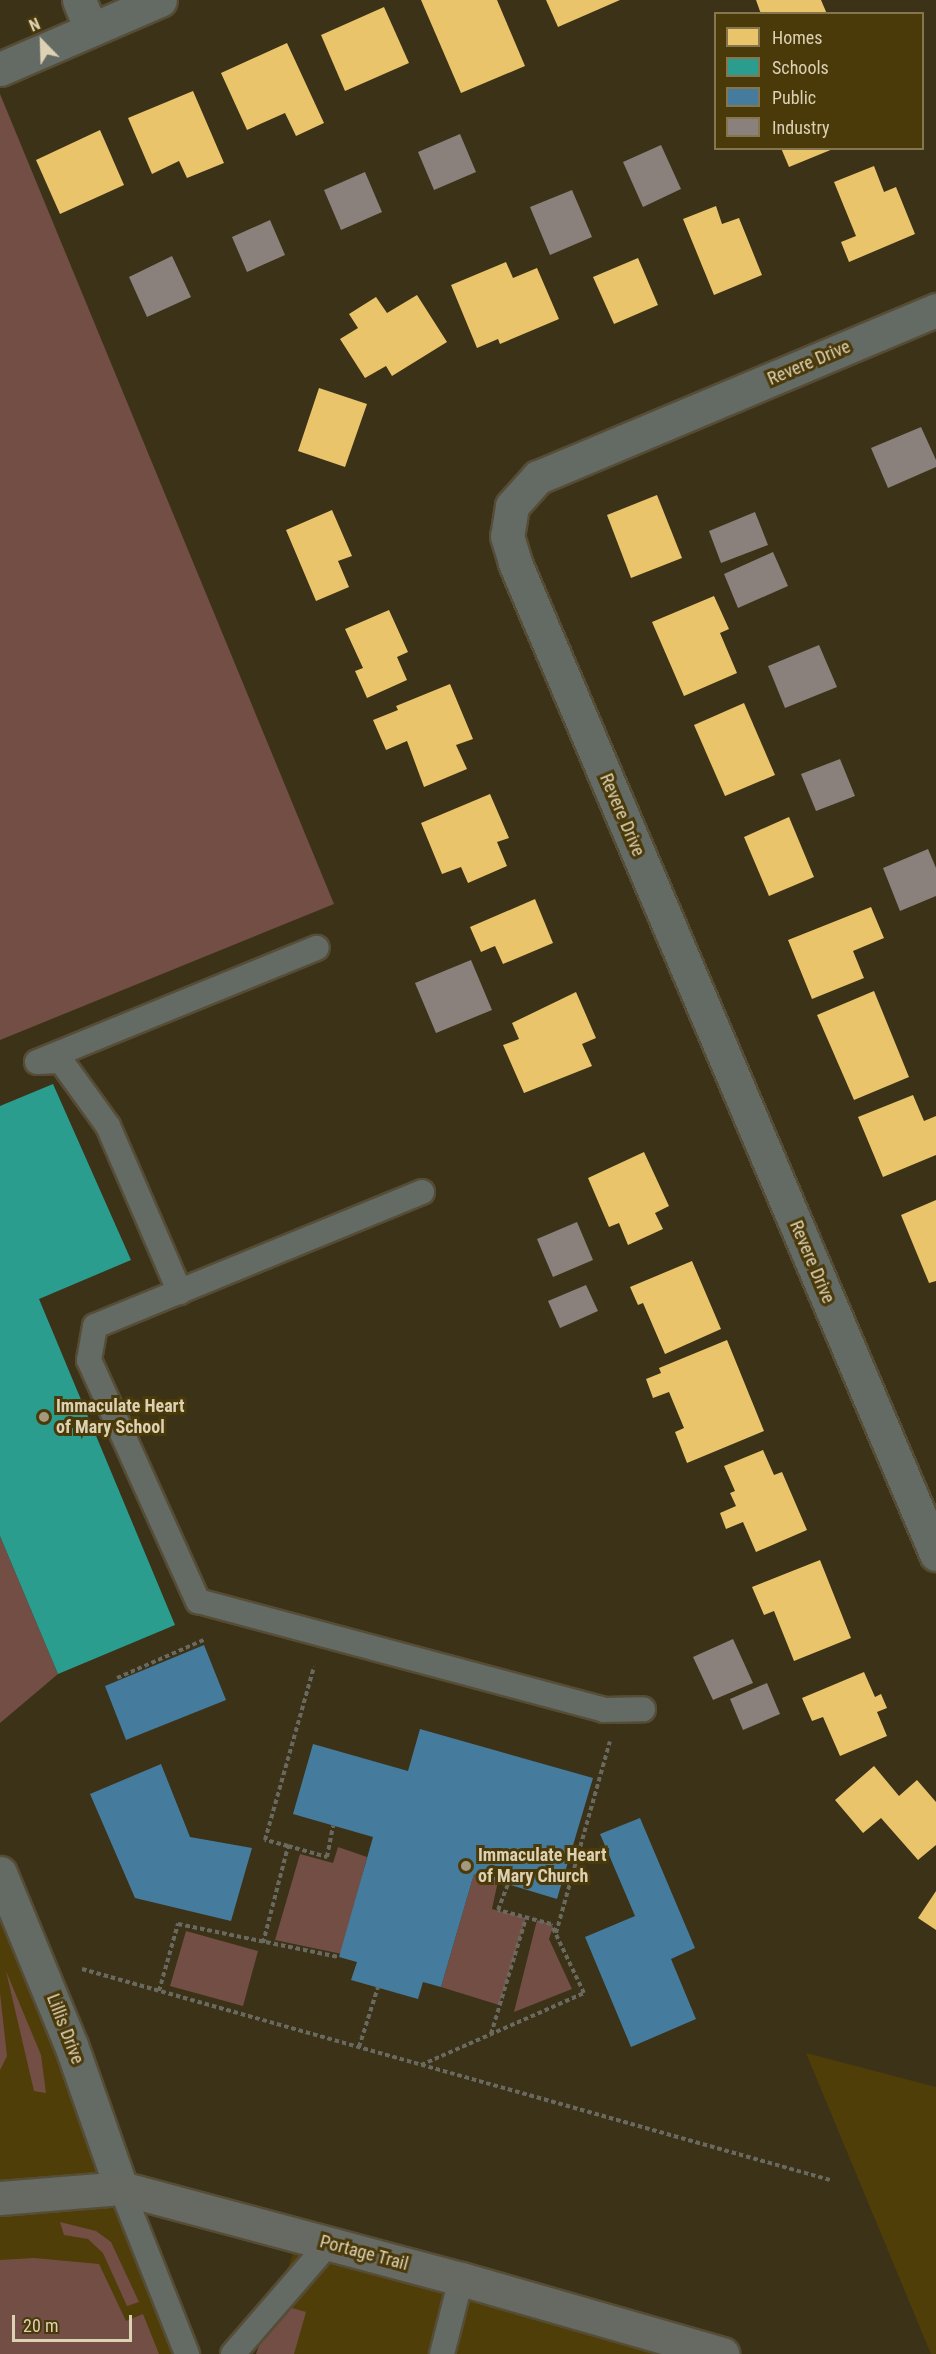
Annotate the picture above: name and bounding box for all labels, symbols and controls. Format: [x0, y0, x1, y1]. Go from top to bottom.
north arrow [12, 12, 72, 72]
legend [714, 12, 924, 150]
text: N [27, 14, 43, 36]
text: Homes [772, 27, 822, 48]
text: Schools [772, 57, 829, 78]
text: Public [772, 87, 816, 108]
text: Industry [772, 117, 830, 138]
street label: Revere Drive [764, 336, 854, 390]
street label: Revere Drive [595, 770, 649, 860]
street label: Revere Drive [785, 1217, 839, 1307]
place label: Immaculate Heart of Mary School [56, 1396, 185, 1438]
marker: Immaculate Heart of Mary School [37, 1410, 51, 1424]
place label: Immaculate Heart of Mary Church [478, 1845, 607, 1888]
marker: Immaculate Heart of Mary Church [459, 1859, 473, 1873]
street label: Lillis Drive [42, 1991, 88, 2067]
street label: Portage Trail [317, 2231, 411, 2275]
scale bar [15, 2303, 135, 2341]
text: 20 m [23, 2315, 58, 2336]

